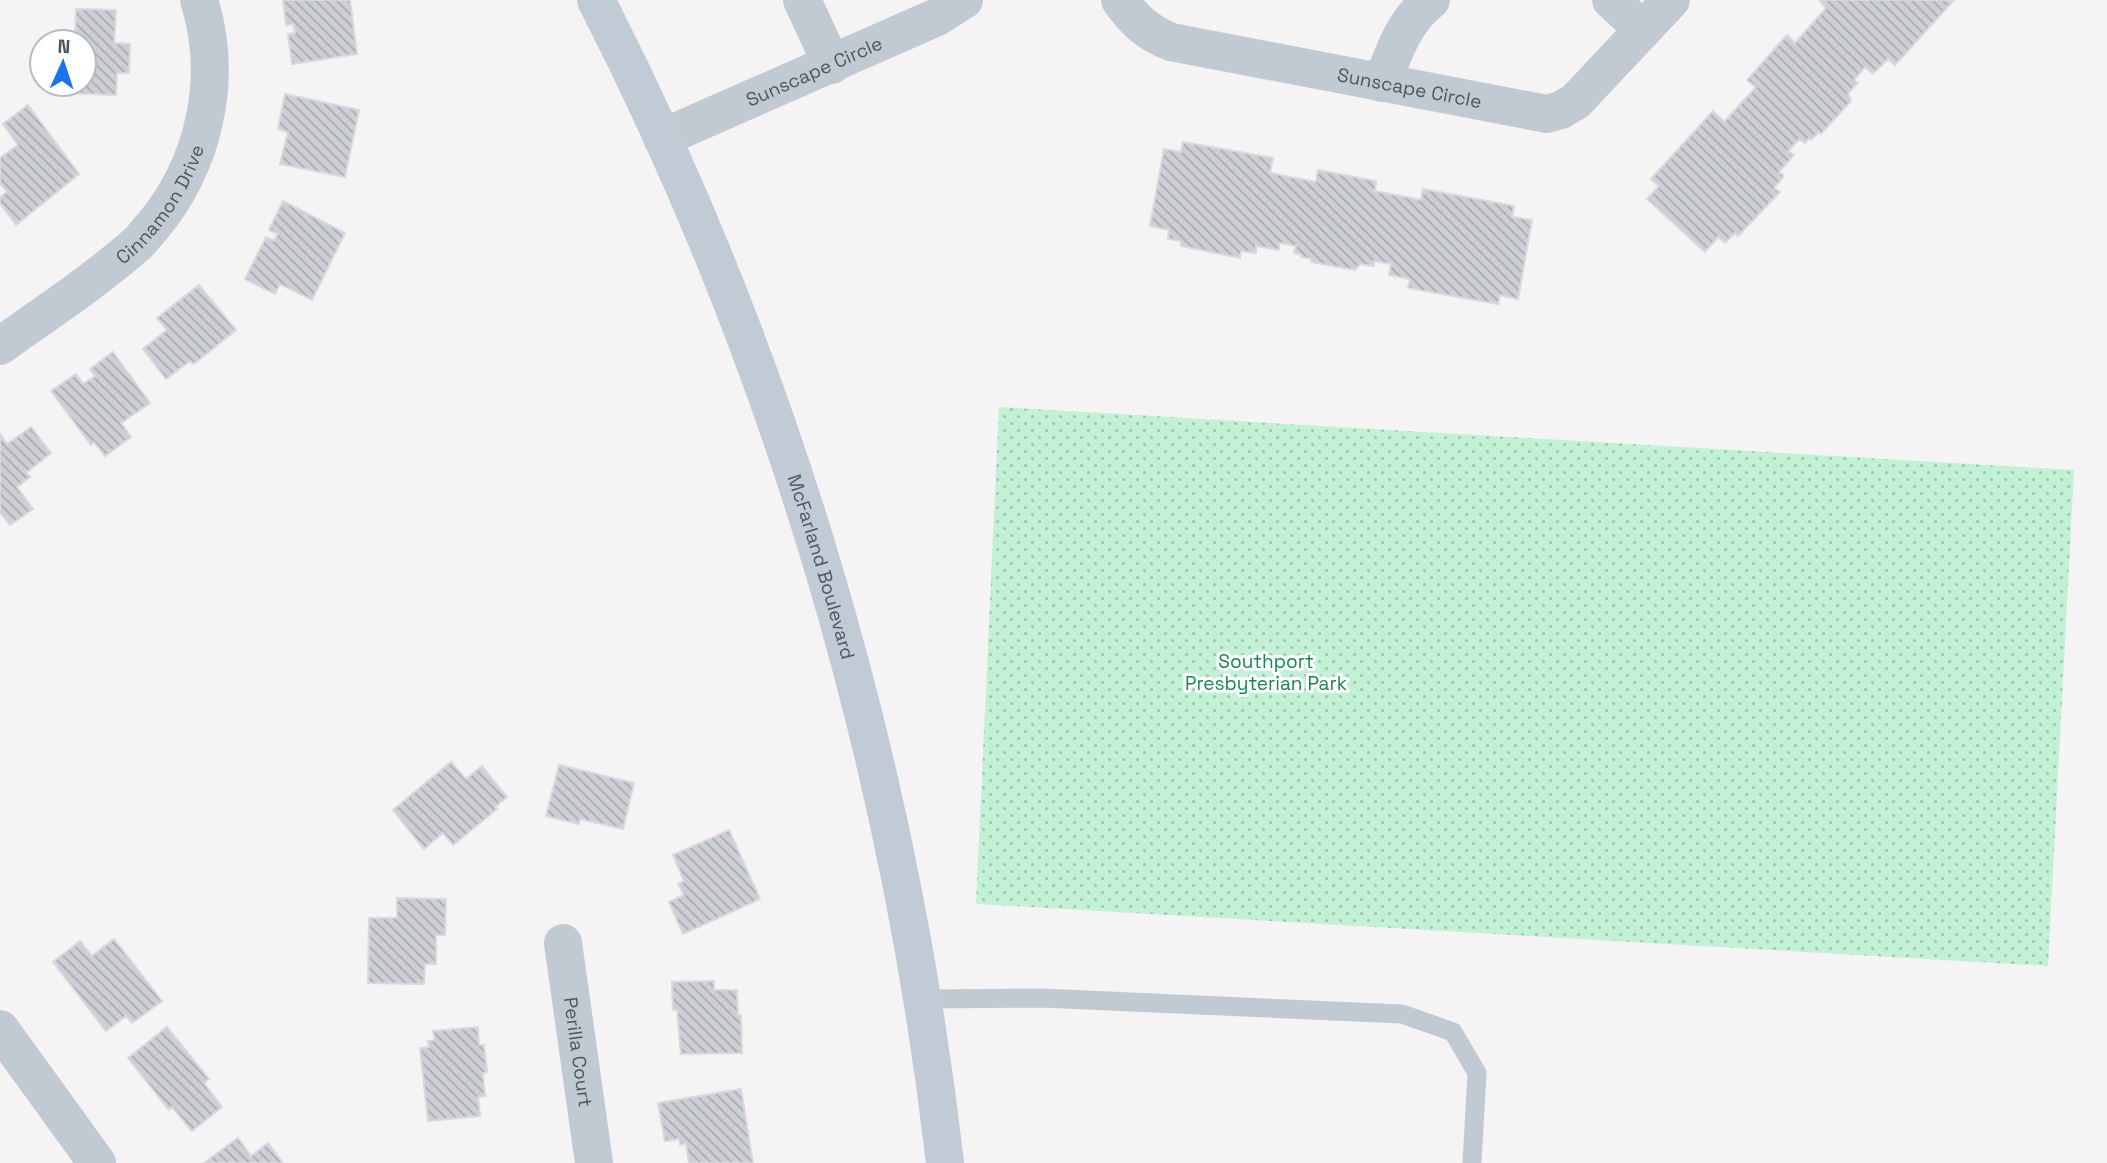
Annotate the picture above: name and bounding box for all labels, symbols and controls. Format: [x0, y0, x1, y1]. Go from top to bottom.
north arrow [28, 28, 98, 98]
street label: Sunscape Circle [742, 31, 886, 113]
text: N [57, 34, 71, 59]
street label: Sunscape Circle [1335, 62, 1484, 114]
street label: Cinnamon Drive [111, 141, 210, 270]
street label: McFarland Boulevard [782, 471, 860, 662]
park label: Southport Presbyterian Park [1185, 649, 1347, 696]
street label: Perilla Court [558, 995, 598, 1109]

